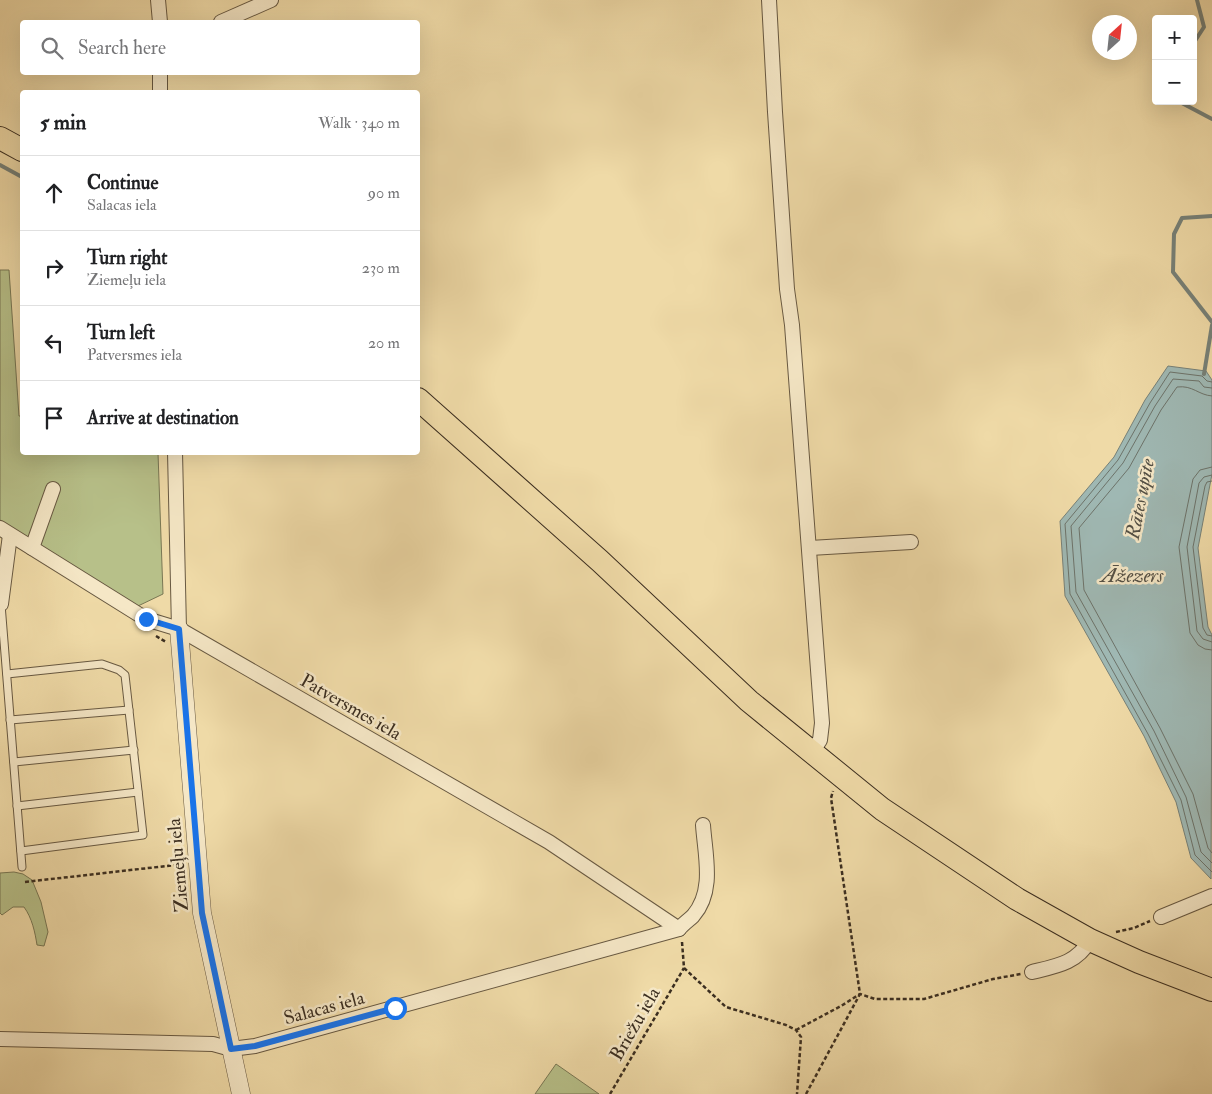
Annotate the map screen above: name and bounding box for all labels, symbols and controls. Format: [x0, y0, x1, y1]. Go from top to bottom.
north arrow [1092, 15, 1137, 60]
map controls [1152, 15, 1197, 105]
button: + [1152, 15, 1197, 60]
search box [20, 20, 420, 75]
icon: search [38, 34, 66, 62]
text: Search here [78, 36, 166, 60]
button: − [1152, 60, 1197, 105]
text: 5 min [40, 109, 86, 136]
text: Walk · 340 m [318, 113, 400, 133]
text: Continue [87, 171, 158, 195]
icon: ahead [40, 179, 68, 207]
text: 90 m [368, 183, 400, 203]
text: Salacas iela [87, 195, 157, 215]
text: Turn right [87, 246, 167, 270]
icon: right [40, 254, 68, 282]
text: 230 m [362, 258, 400, 278]
text: Ziemeļu iela [87, 270, 166, 290]
text: Turn left [87, 321, 155, 345]
icon: left [40, 329, 68, 357]
text: 20 m [368, 333, 400, 353]
text: Patversmes iela [87, 345, 182, 365]
icon: arrive [40, 404, 68, 432]
text: Arrive at destination [87, 406, 239, 430]
water label: Rātes upīte [1120, 456, 1160, 542]
water label: Āžezers [1099, 563, 1164, 588]
route end [135, 608, 158, 631]
street label: Patversmes iela [296, 668, 406, 746]
street label: Ziemeļu iela [162, 817, 194, 913]
street label: Briežu iela [604, 983, 666, 1065]
street label: Salacas iela [281, 986, 367, 1030]
route start [384, 997, 407, 1020]

